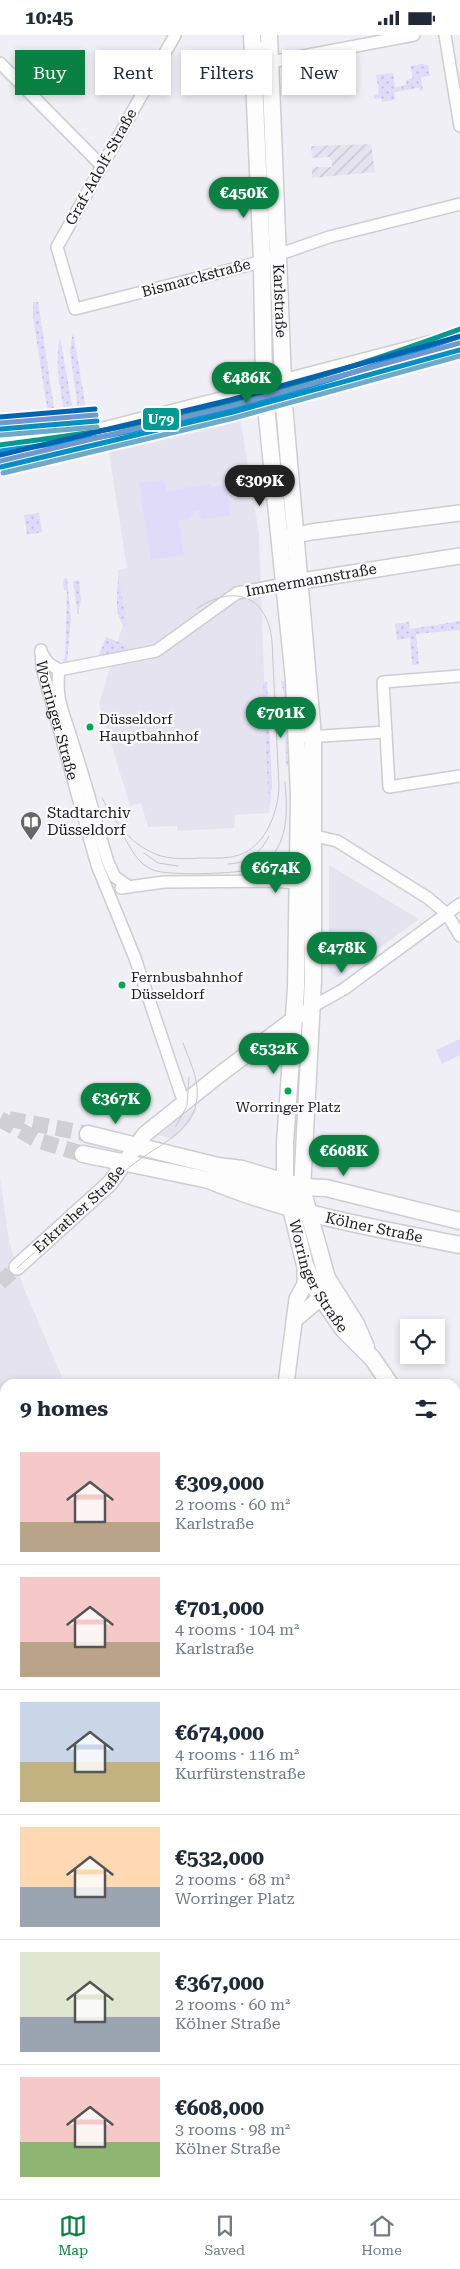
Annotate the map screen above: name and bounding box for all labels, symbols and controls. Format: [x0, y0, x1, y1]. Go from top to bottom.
text: 10:45 [25, 6, 74, 29]
chip: Buy [15, 50, 85, 95]
chip: Rent [95, 50, 171, 95]
chip: Filters [181, 50, 272, 95]
chip: New [282, 50, 356, 95]
street label: Graf-Adolf-Straße [61, 105, 141, 229]
pin: €450K [209, 177, 279, 219]
text: €450K [220, 183, 268, 202]
street label: Bismarckstraße [140, 255, 252, 301]
street label: Karlstraße [269, 263, 290, 338]
pin: €486K [212, 361, 282, 404]
text: €486K [223, 368, 271, 387]
line badge: U79 [142, 407, 180, 431]
text: U79 [148, 411, 174, 427]
pin: €309K [225, 465, 295, 507]
text: €309K [236, 471, 284, 490]
street label: Immermannstraße [244, 560, 378, 600]
street label: Worringer Straße [33, 660, 82, 782]
pin: €701K [246, 697, 316, 739]
text: €701K [257, 703, 305, 722]
place label: Düsseldorf Hauptbahnhof [99, 711, 199, 744]
marker: Düsseldorf Hauptbahnhof [85, 722, 95, 732]
place label: Stadtarchiv Düsseldorf [47, 804, 131, 839]
library icon: Stadtarchiv Düsseldorf [19, 810, 43, 841]
pin: €674K [241, 851, 311, 894]
text: €674K [252, 858, 300, 877]
pin: €478K [307, 931, 377, 974]
text: €478K [318, 938, 366, 957]
place label: Fernbusbahnhof Düsseldorf [131, 969, 243, 1002]
marker: Fernbusbahnhof Düsseldorf [117, 980, 127, 990]
pin: €532K [239, 1033, 309, 1075]
text: €532K [250, 1039, 298, 1058]
pin: €367K [81, 1083, 151, 1125]
marker: Worringer Platz [283, 1086, 293, 1096]
text: €367K [92, 1089, 140, 1108]
place label: Worringer Platz [236, 1099, 341, 1115]
pin: €608K [309, 1135, 379, 1177]
text: €608K [320, 1141, 368, 1160]
street label: Erkrather Straße [30, 1162, 129, 1257]
street label: Kölner Straße [324, 1208, 424, 1246]
street label: Worringer Straße [285, 1218, 352, 1336]
map controls [400, 1319, 445, 1364]
button: locate [400, 1319, 445, 1364]
icon: filters [412, 1395, 440, 1423]
text: 9 homes [20, 1397, 108, 1421]
text: €309,000 [175, 1471, 264, 1495]
icon: home [60, 1472, 120, 1532]
text: 2 rooms · 60 m² [175, 1495, 290, 1514]
text: Karlstraße [175, 1514, 254, 1533]
text: €701,000 [175, 1596, 264, 1620]
icon: home [60, 1597, 120, 1657]
text: 4 rooms · 104 m² [175, 1620, 299, 1639]
text: Karlstraße [175, 1639, 254, 1658]
text: €674,000 [175, 1721, 264, 1745]
icon: home [60, 1722, 120, 1782]
text: 4 rooms · 116 m² [175, 1745, 299, 1764]
text: Kurfürstenstraße [175, 1764, 305, 1783]
text: €532,000 [175, 1846, 264, 1870]
icon: home [60, 1847, 120, 1907]
text: 2 rooms · 68 m² [175, 1870, 290, 1889]
text: Worringer Platz [175, 1889, 294, 1908]
text: €367,000 [175, 1971, 264, 1995]
icon: home [60, 1972, 120, 2032]
text: 2 rooms · 60 m² [175, 1995, 290, 2014]
text: Kölner Straße [175, 2014, 281, 2033]
text: €608,000 [175, 2096, 264, 2120]
icon: home [60, 2097, 120, 2157]
text: 3 rooms · 98 m² [175, 2120, 290, 2139]
text: Kölner Straße [175, 2139, 281, 2158]
tab: Map [58, 2212, 88, 2258]
tab: Saved [204, 2212, 245, 2258]
tab: Home [361, 2212, 402, 2258]

